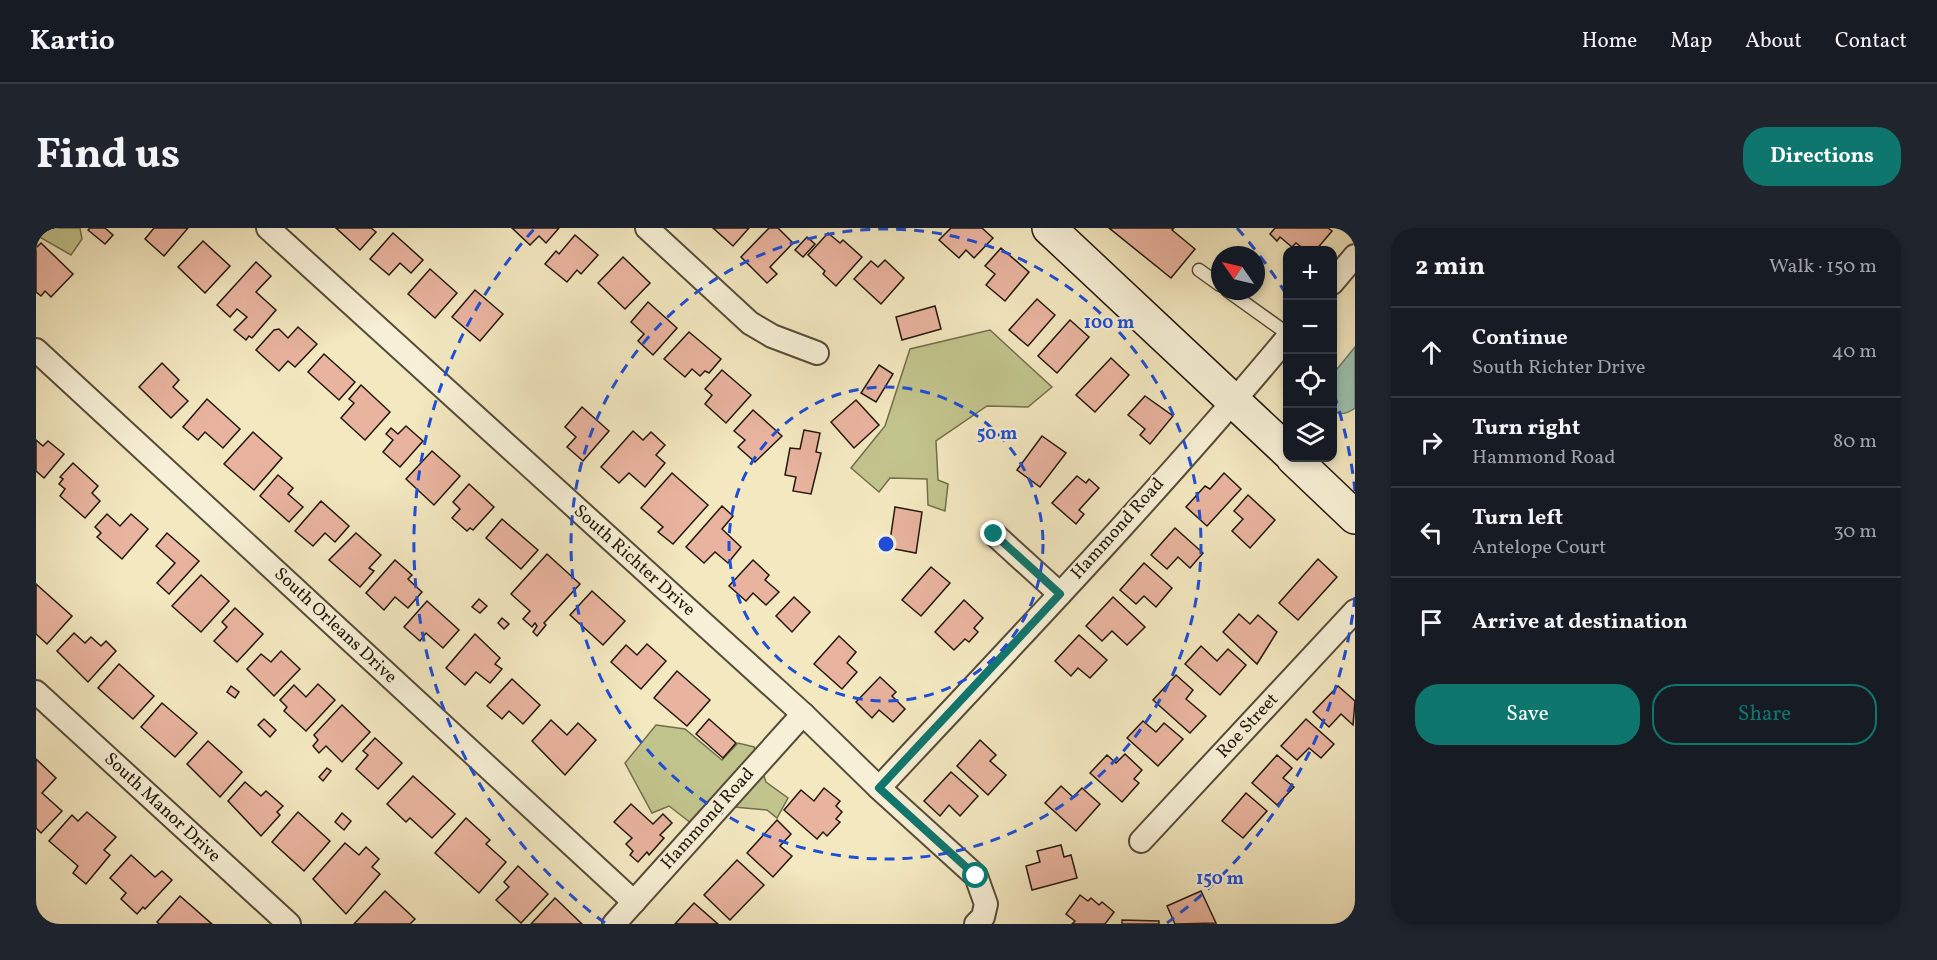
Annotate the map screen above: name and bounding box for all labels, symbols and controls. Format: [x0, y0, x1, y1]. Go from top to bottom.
text: Kartio [30, 22, 115, 61]
text: Home [1582, 27, 1637, 56]
text: Map [1670, 27, 1712, 56]
text: About [1745, 27, 1802, 56]
text: Contact [1835, 27, 1907, 56]
text: Find us [36, 127, 180, 186]
button: Directions [1743, 127, 1901, 186]
north arrow [1211, 246, 1265, 300]
map controls [1283, 246, 1337, 462]
button: + [1283, 246, 1337, 300]
text: 2 min [1415, 249, 1485, 285]
text: Walk · 150 m [1769, 253, 1877, 281]
button: − [1283, 300, 1337, 354]
text: 100 m [1084, 311, 1134, 336]
text: Continue [1472, 323, 1568, 354]
icon: ahead [1415, 336, 1448, 369]
text: 40 m [1832, 338, 1877, 366]
button: locate [1283, 354, 1337, 408]
text: South Richter Drive [1472, 354, 1645, 382]
button: layers [1283, 408, 1337, 462]
text: Turn right [1472, 413, 1580, 444]
text: 50 m [977, 422, 1017, 447]
icon: right [1415, 426, 1448, 459]
text: 80 m [1833, 428, 1877, 456]
text: Hammond Road [1472, 444, 1615, 472]
street label: Hammond Road [1066, 473, 1170, 585]
street label: South Richter Drive [568, 499, 700, 623]
text: Turn left [1472, 503, 1563, 534]
icon: left [1415, 516, 1448, 549]
text: 30 m [1833, 518, 1877, 546]
route end [980, 520, 1006, 546]
centre of rings [876, 534, 896, 554]
text: Antelope Court [1472, 534, 1606, 562]
street label: South Orleans Drive [268, 562, 402, 690]
icon: arrive [1415, 606, 1448, 639]
text: Arrive at destination [1472, 607, 1688, 638]
button: Save [1415, 684, 1640, 745]
button: Share [1652, 684, 1877, 745]
street label: Roe Street [1211, 688, 1285, 764]
street label: South Manor Drive [98, 747, 226, 869]
street label: Hammond Road [656, 763, 760, 875]
route start [962, 862, 988, 888]
text: 150 m [1196, 867, 1244, 892]

